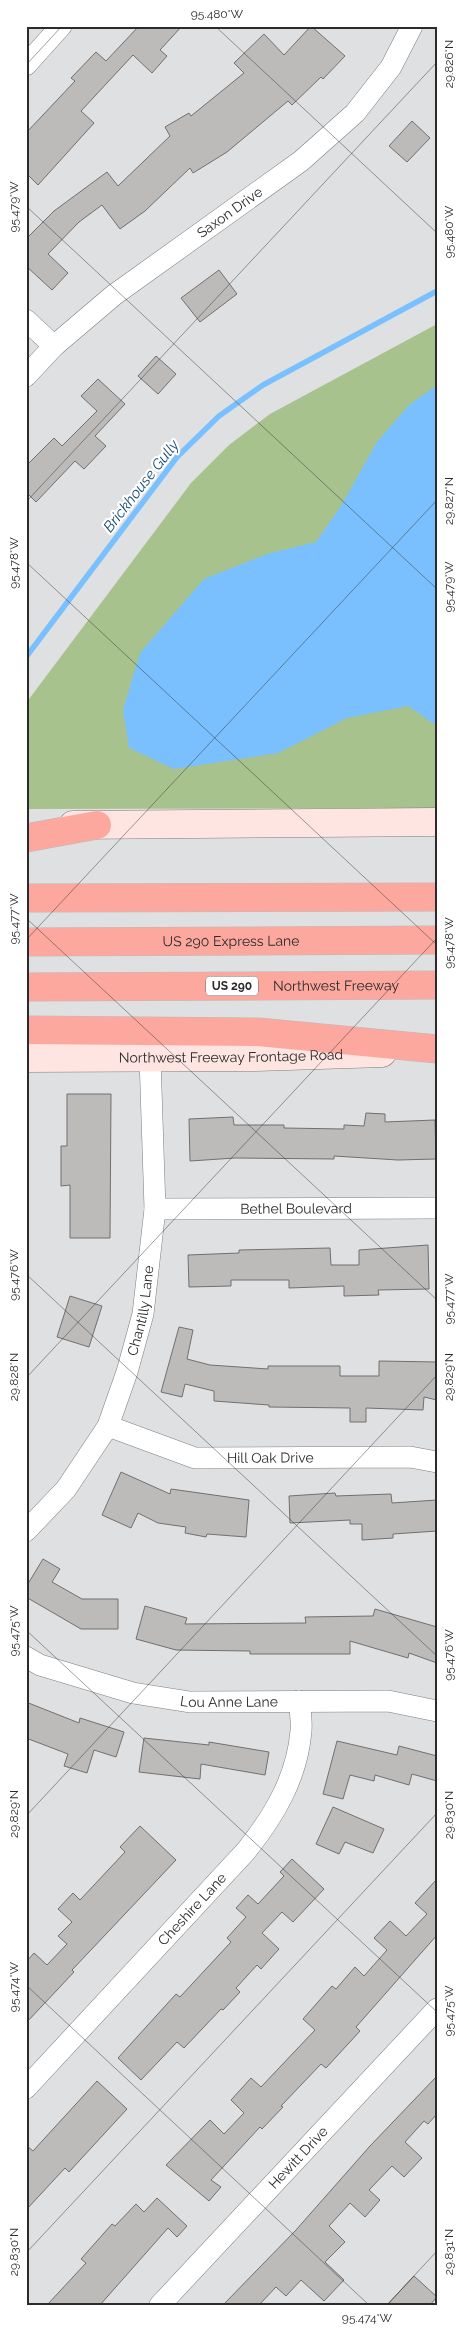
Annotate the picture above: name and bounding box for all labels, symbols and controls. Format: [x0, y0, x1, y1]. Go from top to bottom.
text: 95.480°W [191, 7, 244, 21]
text: 29.826°N [442, 40, 456, 88]
text: 95.479°W [7, 181, 21, 233]
street label: Saxon Drive [194, 183, 265, 241]
text: 95.480°W [442, 205, 456, 258]
water label: Brickhouse Gully [99, 436, 183, 536]
text: 29.827°N [442, 477, 456, 525]
text: 95.478°W [7, 537, 21, 589]
text: 95.479°W [442, 561, 456, 613]
text: 95.477°W [7, 893, 21, 944]
text: 95.478°W [442, 917, 456, 969]
street label: US 290 Express Lane [163, 933, 299, 949]
road number: US 290 [206, 976, 258, 996]
street label: Northwest Freeway [273, 977, 399, 994]
street label: Northwest Freeway Frontage Road [119, 1046, 343, 1066]
street label: Bethel Boulevard [240, 1200, 352, 1217]
text: 95.476°W [7, 1249, 21, 1301]
street label: Chantilly Lane [124, 1265, 156, 1358]
text: 95.477°W [442, 1273, 456, 1324]
text: 29.828°N [7, 1353, 21, 1401]
text: 29.829°N [442, 1353, 456, 1401]
street label: Hill Oak Drive [227, 1449, 314, 1466]
text: 95.475°W [7, 1605, 21, 1656]
text: 95.476°W [442, 1629, 456, 1681]
street label: Lou Anne Lane [179, 1693, 278, 1710]
text: 29.829°N [7, 1790, 21, 1838]
text: 29.830°N [442, 1791, 456, 1839]
street label: Cheshire Lane [155, 1870, 229, 1949]
text: 95.474°W [7, 1961, 21, 2012]
text: 95.475°W [442, 1985, 456, 2036]
street label: Hewitt Drive [265, 2123, 331, 2192]
text: 29.830°N [7, 2228, 21, 2276]
text: 29.831°N [442, 2229, 456, 2275]
text: 95.474°W [342, 2311, 393, 2325]

